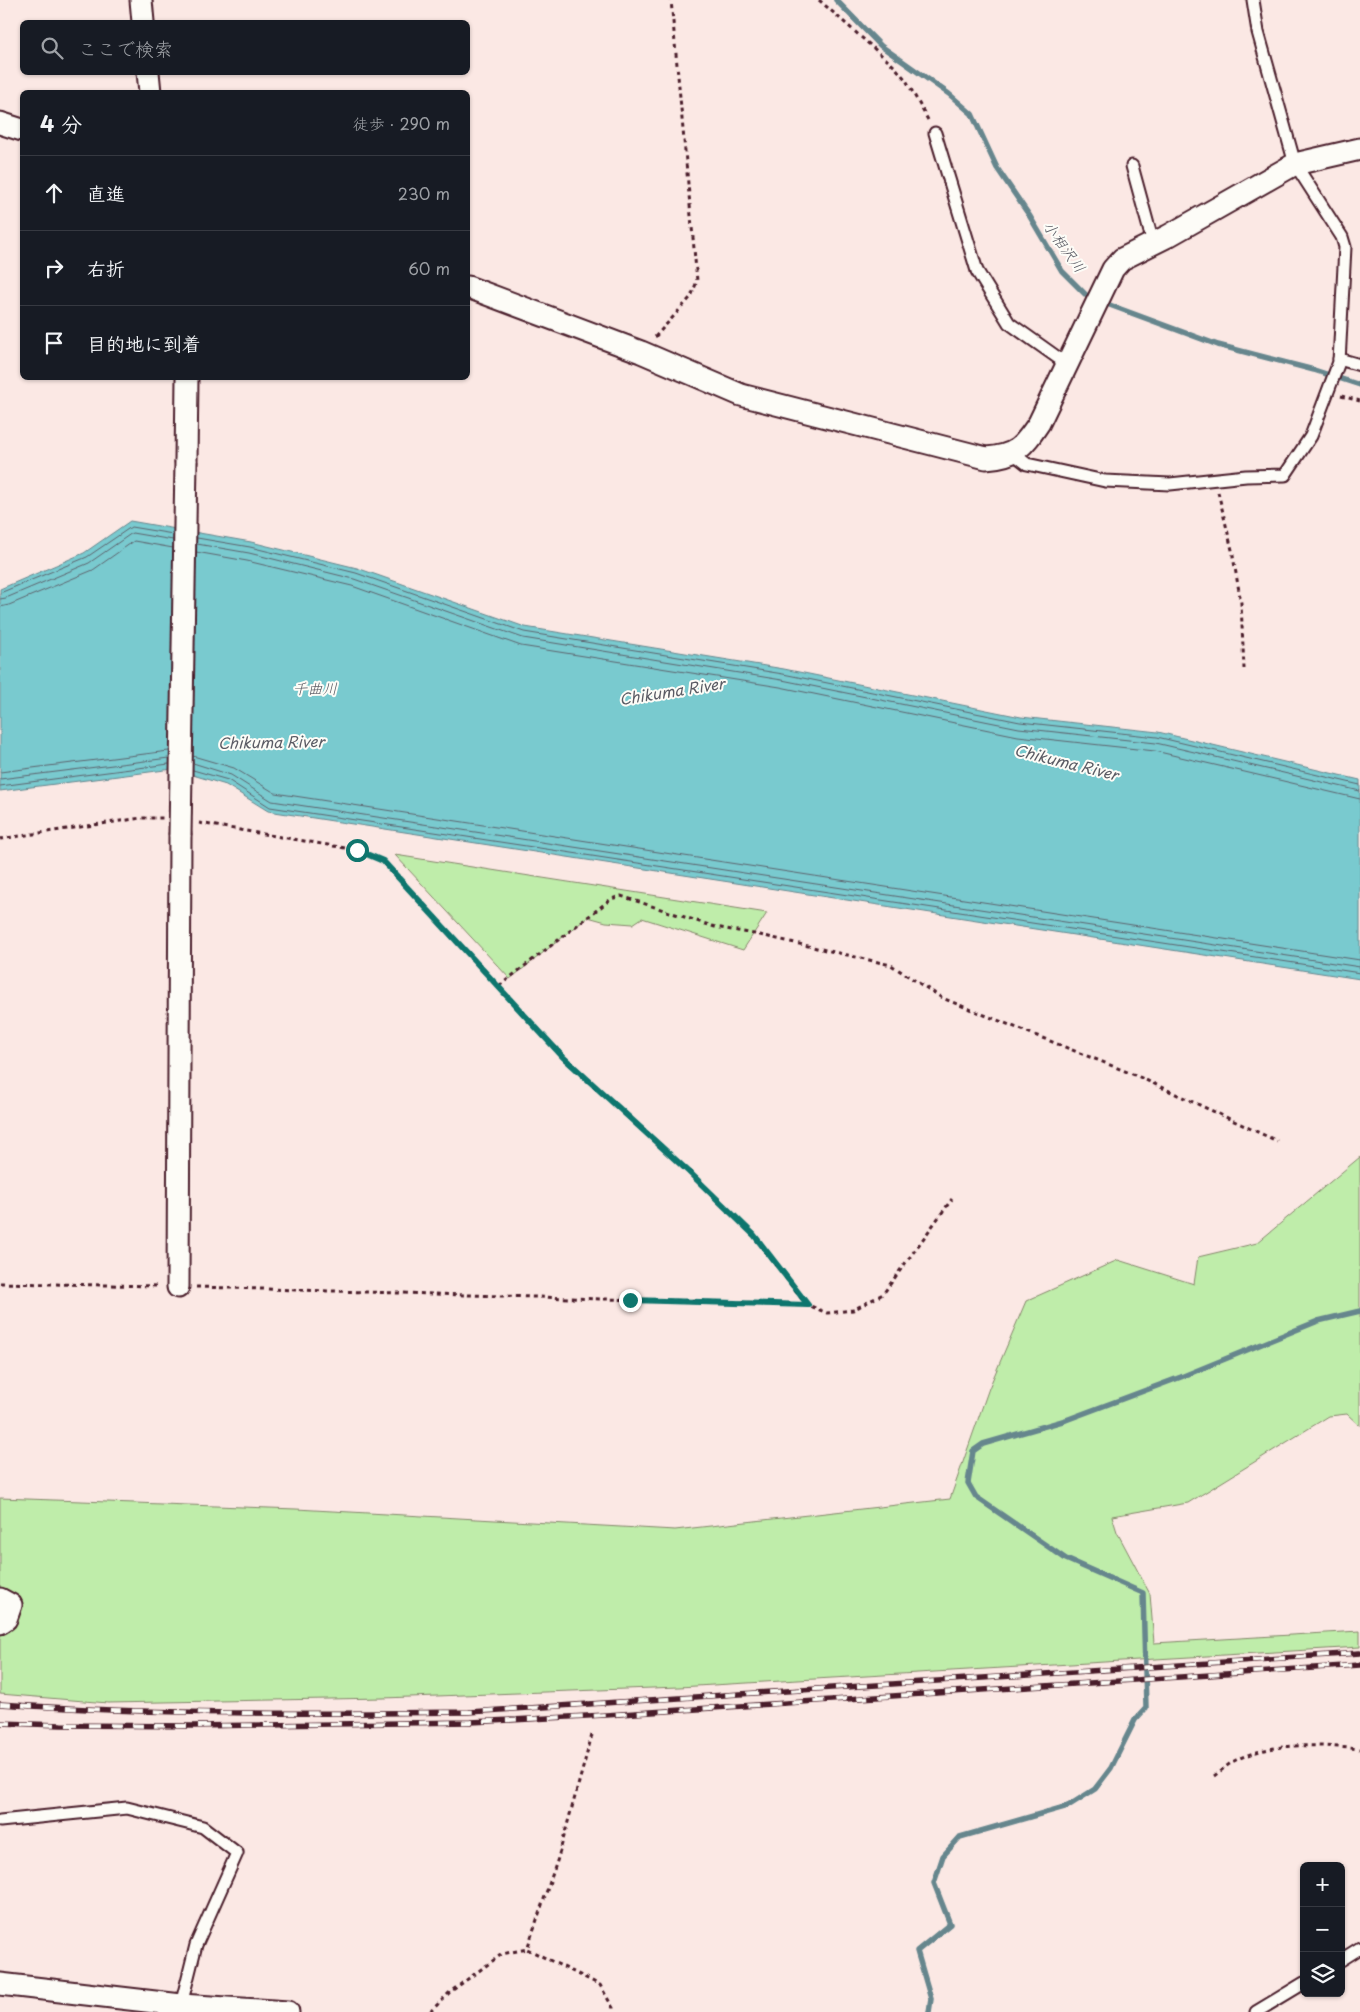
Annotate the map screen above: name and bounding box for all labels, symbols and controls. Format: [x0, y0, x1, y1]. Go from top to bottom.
search box [20, 20, 470, 75]
icon: search [38, 34, 66, 62]
text: ここで検索 [78, 34, 173, 62]
text: 4 分 [40, 107, 82, 139]
text: 徒歩 · 290 m [353, 111, 450, 135]
icon: ahead [40, 179, 68, 207]
text: 直進 [87, 179, 125, 207]
text: 230 m [398, 181, 450, 205]
water label: 小相沢川 [1038, 215, 1092, 277]
icon: right [40, 254, 68, 282]
text: 右折 [87, 254, 125, 282]
text: 60 m [408, 256, 450, 280]
icon: arrive [40, 329, 68, 357]
text: 目的地に到着 [87, 329, 201, 357]
water label: Chikuma River [617, 670, 728, 710]
water label: 千曲川 [292, 676, 338, 699]
water label: Chikuma River [218, 729, 327, 754]
water label: Chikuma River [1012, 738, 1123, 786]
route start [346, 839, 369, 862]
route end [619, 1289, 642, 1312]
map controls [1300, 1862, 1345, 1997]
button: + [1300, 1862, 1345, 1907]
button: − [1300, 1907, 1345, 1952]
button: layers [1300, 1952, 1345, 1997]

